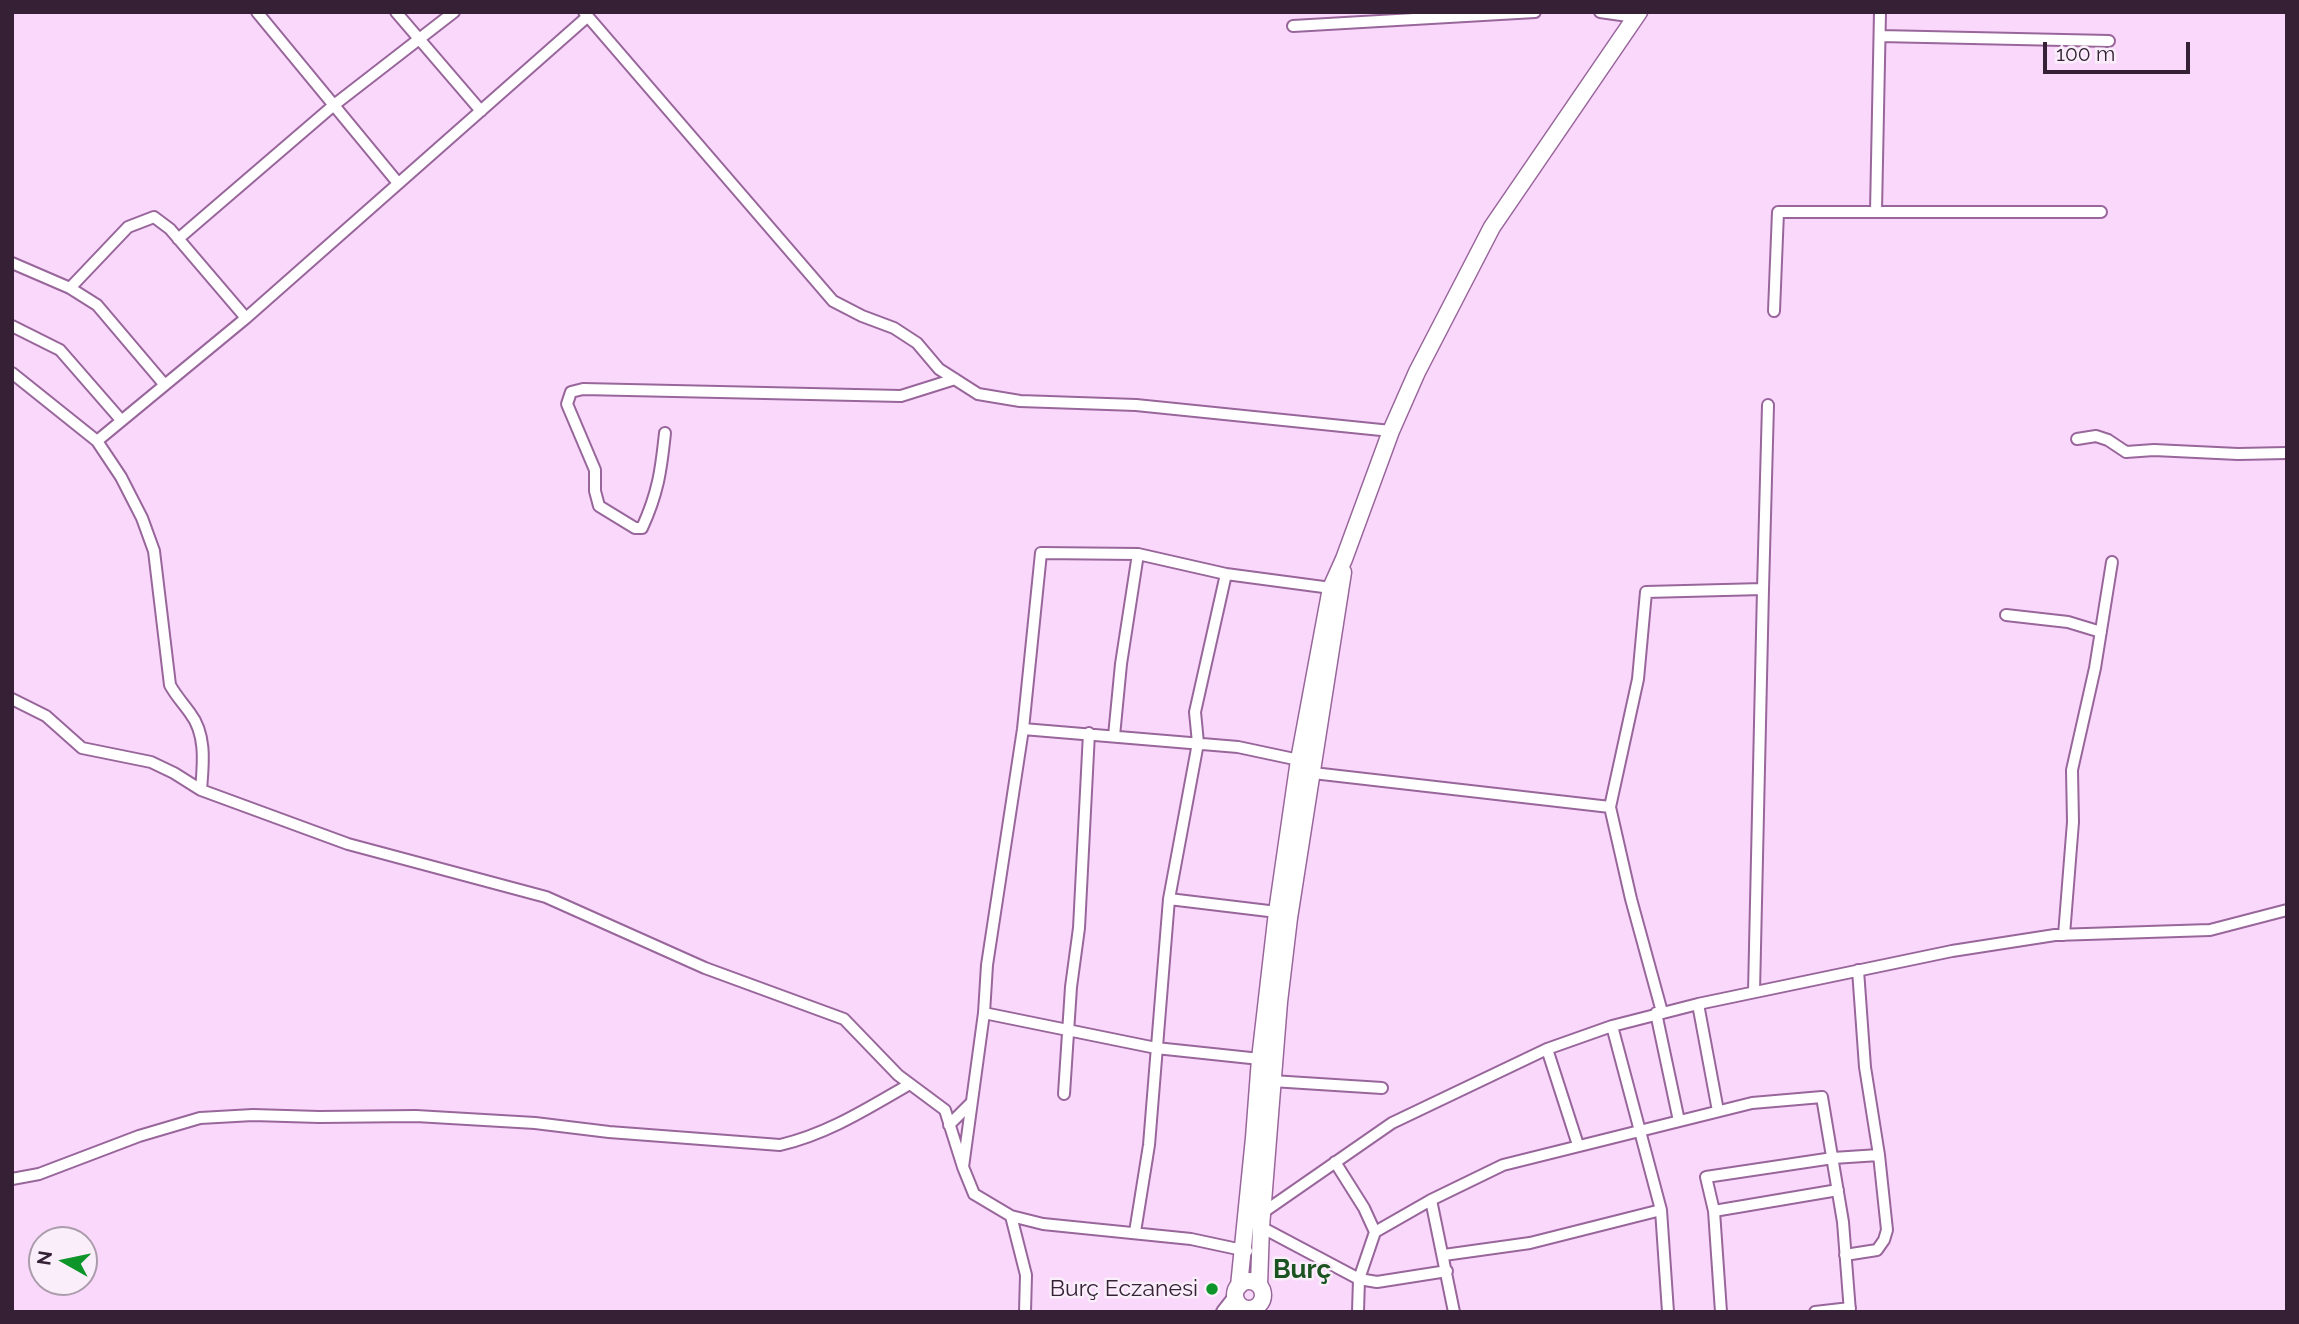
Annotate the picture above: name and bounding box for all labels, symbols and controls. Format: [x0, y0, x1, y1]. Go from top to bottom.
scale bar [2047, 28, 2194, 72]
text: 100 m [2056, 41, 2115, 66]
north arrow [28, 1226, 98, 1296]
text: N [32, 1249, 56, 1267]
district label: Burç [1273, 1254, 1331, 1286]
place label: Burç Eczanesi [1050, 1275, 1198, 1303]
marker: Burç Eczanesi [1204, 1281, 1220, 1297]

